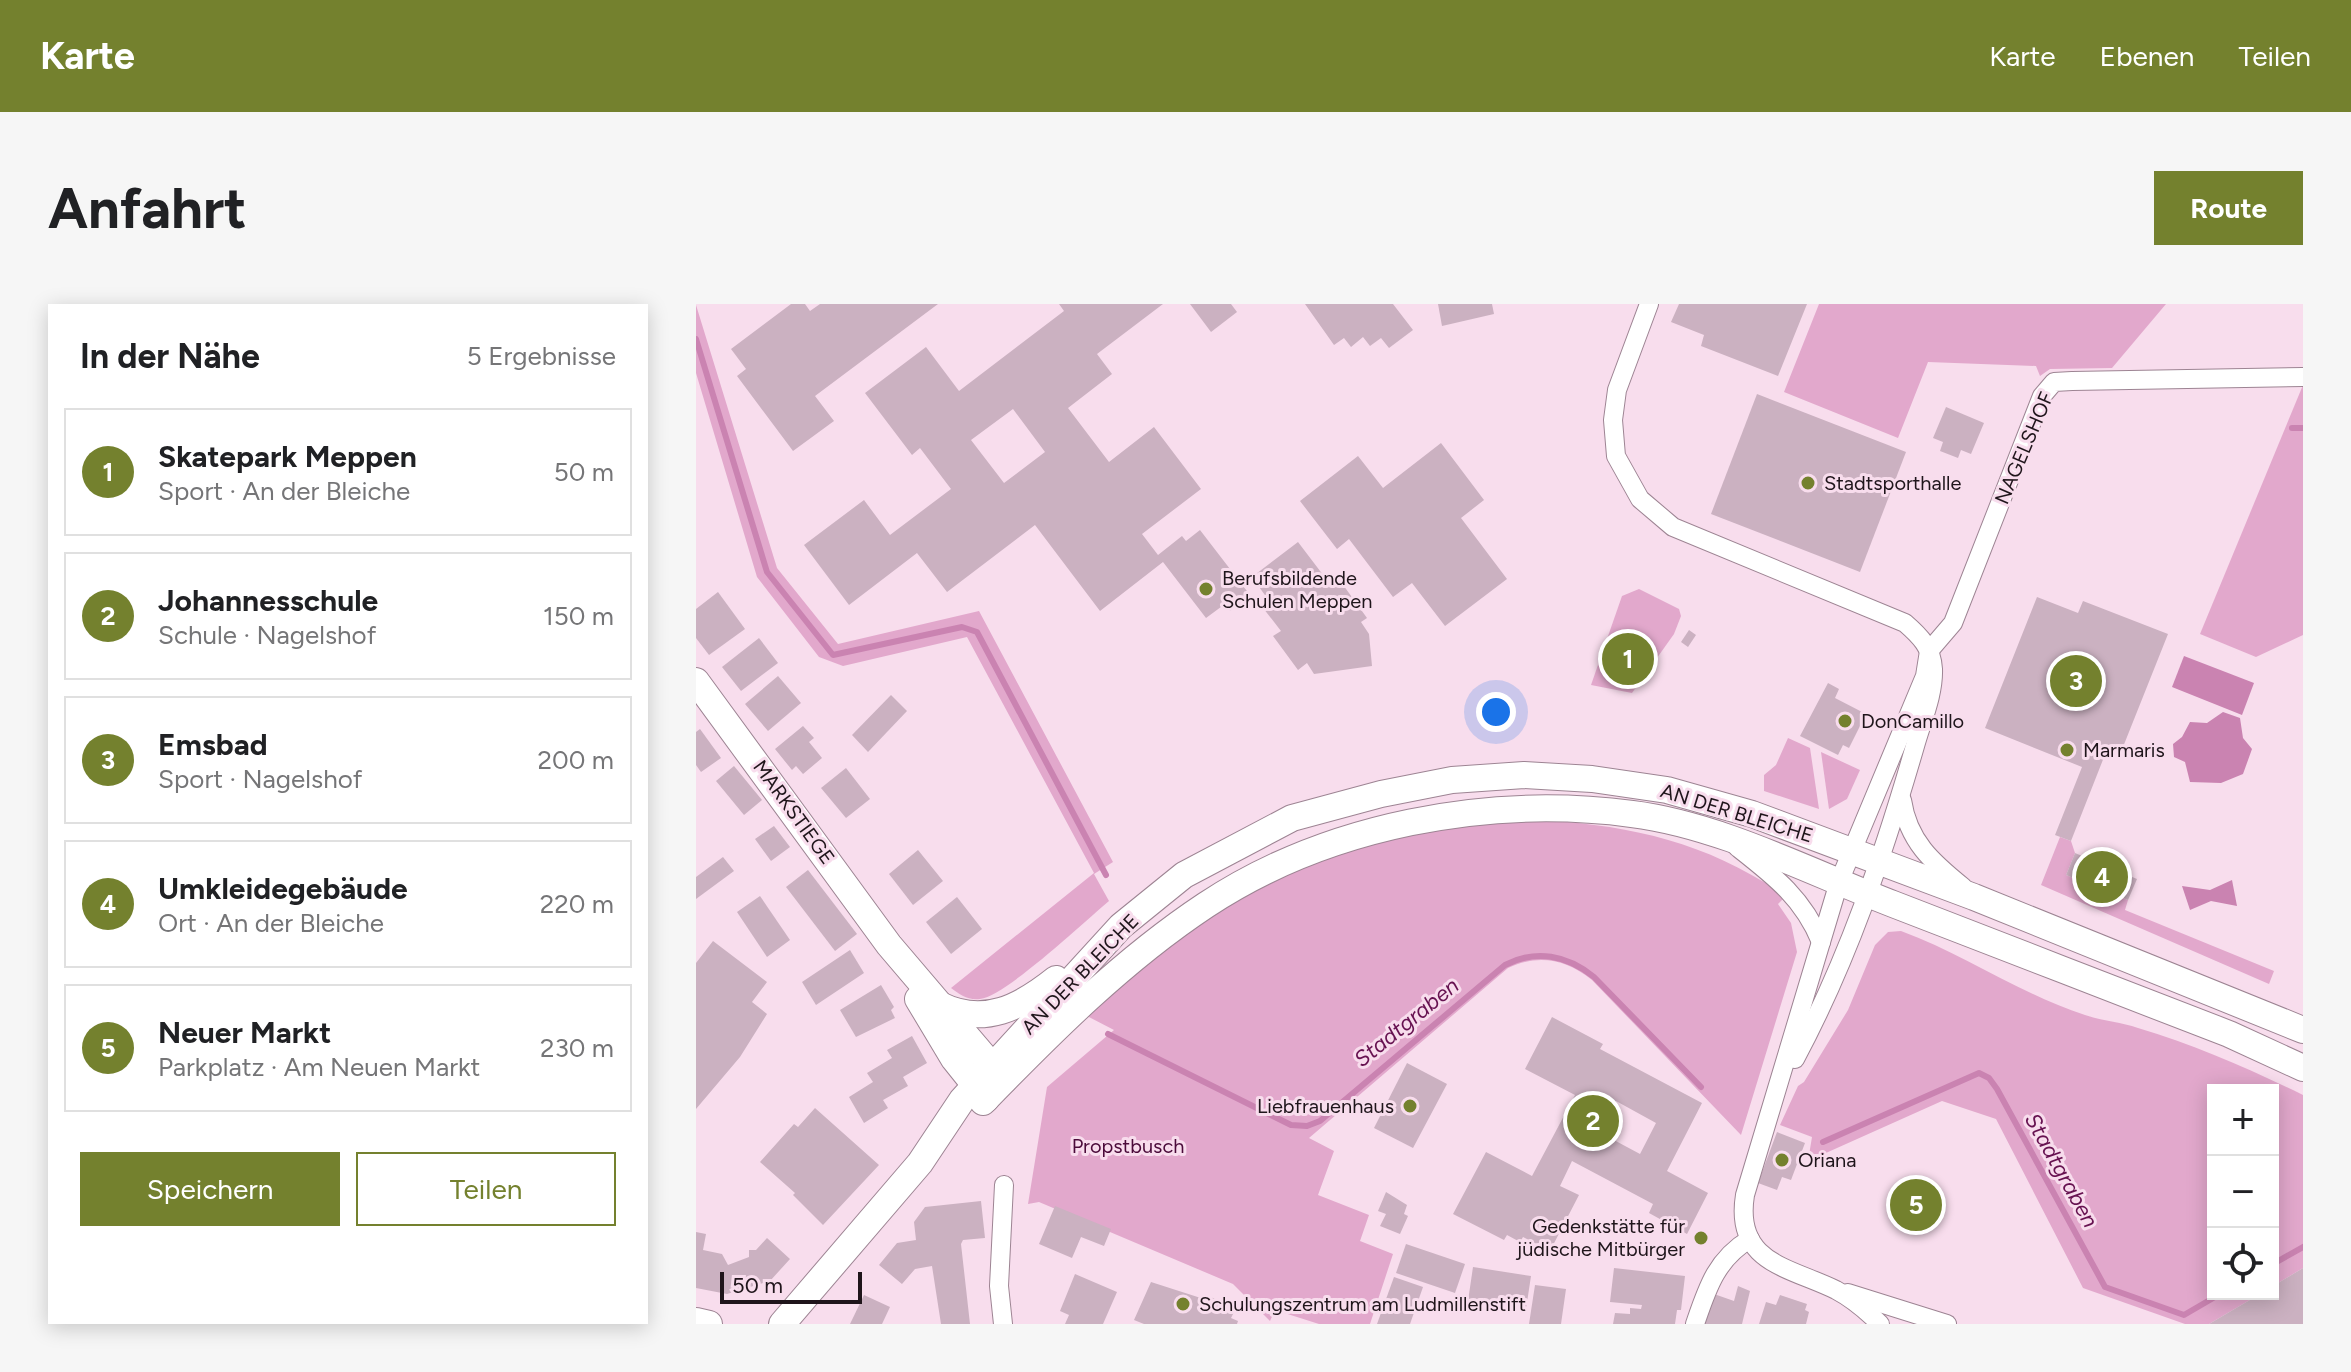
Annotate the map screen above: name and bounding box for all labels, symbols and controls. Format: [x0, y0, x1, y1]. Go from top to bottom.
text: Karte [40, 33, 135, 79]
text: Karte [1989, 39, 2056, 73]
text: Ebenen [2100, 39, 2194, 73]
text: Teilen [2238, 39, 2311, 73]
button: Route [2154, 171, 2303, 245]
text: Anfahrt [48, 175, 247, 242]
text: In der Nähe [80, 336, 260, 377]
text: 5 Ergebnisse [467, 340, 616, 372]
street label: NAGELSHOF [1990, 388, 2058, 508]
text: Skatepark Meppen [158, 438, 417, 475]
text: 1 [103, 456, 113, 488]
text: 50 m [554, 456, 614, 488]
place label: Stadtsporthalle [1824, 471, 1961, 495]
marker: Stadtsporthalle [1799, 474, 1817, 492]
text: Sport · An der Bleiche [158, 475, 410, 507]
place label: Berufsbildende Schulen Meppen [1222, 566, 1372, 613]
marker: Berufsbildende Schulen Meppen [1197, 580, 1215, 598]
text: Johannesschule [158, 582, 378, 619]
text: 2 [100, 600, 116, 632]
text: 150 m [543, 600, 614, 632]
text: Schule · Nagelshof [158, 619, 376, 651]
pin: 1 [1602, 629, 1654, 689]
pin: 3 [2050, 651, 2102, 711]
your location [1476, 692, 1516, 732]
place label: DonCamillo [1861, 709, 1964, 733]
marker: DonCamillo [1836, 712, 1854, 730]
text: Emsbad [158, 726, 268, 763]
place label: Marmaris [2083, 738, 2165, 762]
marker: Marmaris [2058, 741, 2076, 759]
text: 3 [101, 744, 115, 776]
text: 200 m [538, 744, 614, 776]
street label: MARKSTIEGE [748, 755, 840, 869]
text: Sport · Nagelshof [158, 763, 362, 795]
street label: AN DER BLEICHE [1658, 778, 1816, 848]
pin: 4 [2076, 847, 2128, 907]
text: Umkleidegebäude [158, 870, 408, 907]
text: 4 [100, 888, 116, 920]
text: 220 m [540, 888, 614, 920]
text: Ort · An der Bleiche [158, 907, 384, 939]
street label: AN DER BLEICHE [1016, 909, 1144, 1039]
water label: Stadtgraben [1349, 972, 1464, 1073]
text: Neuer Markt [158, 1014, 331, 1051]
text: 5 [100, 1032, 116, 1064]
text: 230 m [540, 1032, 614, 1064]
text: Parkplatz · Am Neuen Markt [158, 1051, 480, 1083]
map controls [2207, 1084, 2279, 1300]
button: + [2207, 1084, 2279, 1156]
pin: 2 [1567, 1091, 1619, 1151]
place label: Liebfrauenhaus [1257, 1094, 1394, 1118]
marker: Liebfrauenhaus [1401, 1097, 1419, 1115]
water label: Stadtgraben [2019, 1108, 2104, 1232]
park label: Propstbusch [1072, 1134, 1184, 1158]
place label: Oriana [1798, 1148, 1856, 1172]
marker: Oriana [1773, 1151, 1791, 1169]
button: Speichern [80, 1152, 340, 1226]
button: Teilen [356, 1152, 616, 1226]
button: − [2207, 1156, 2279, 1228]
pin: 5 [1890, 1175, 1942, 1235]
place label: Gedenkstätte für jüdische Mitbürger [1515, 1214, 1685, 1261]
button: locate [2207, 1228, 2279, 1300]
marker: Gedenkstätte für jüdische Mitbürger [1692, 1229, 1710, 1247]
scale bar [720, 1268, 862, 1304]
text: 50 m [732, 1272, 783, 1299]
place label: Schulungszentrum am Ludmillenstift [1199, 1292, 1526, 1316]
marker: Schulungszentrum am Ludmillenstift [1174, 1295, 1192, 1313]

